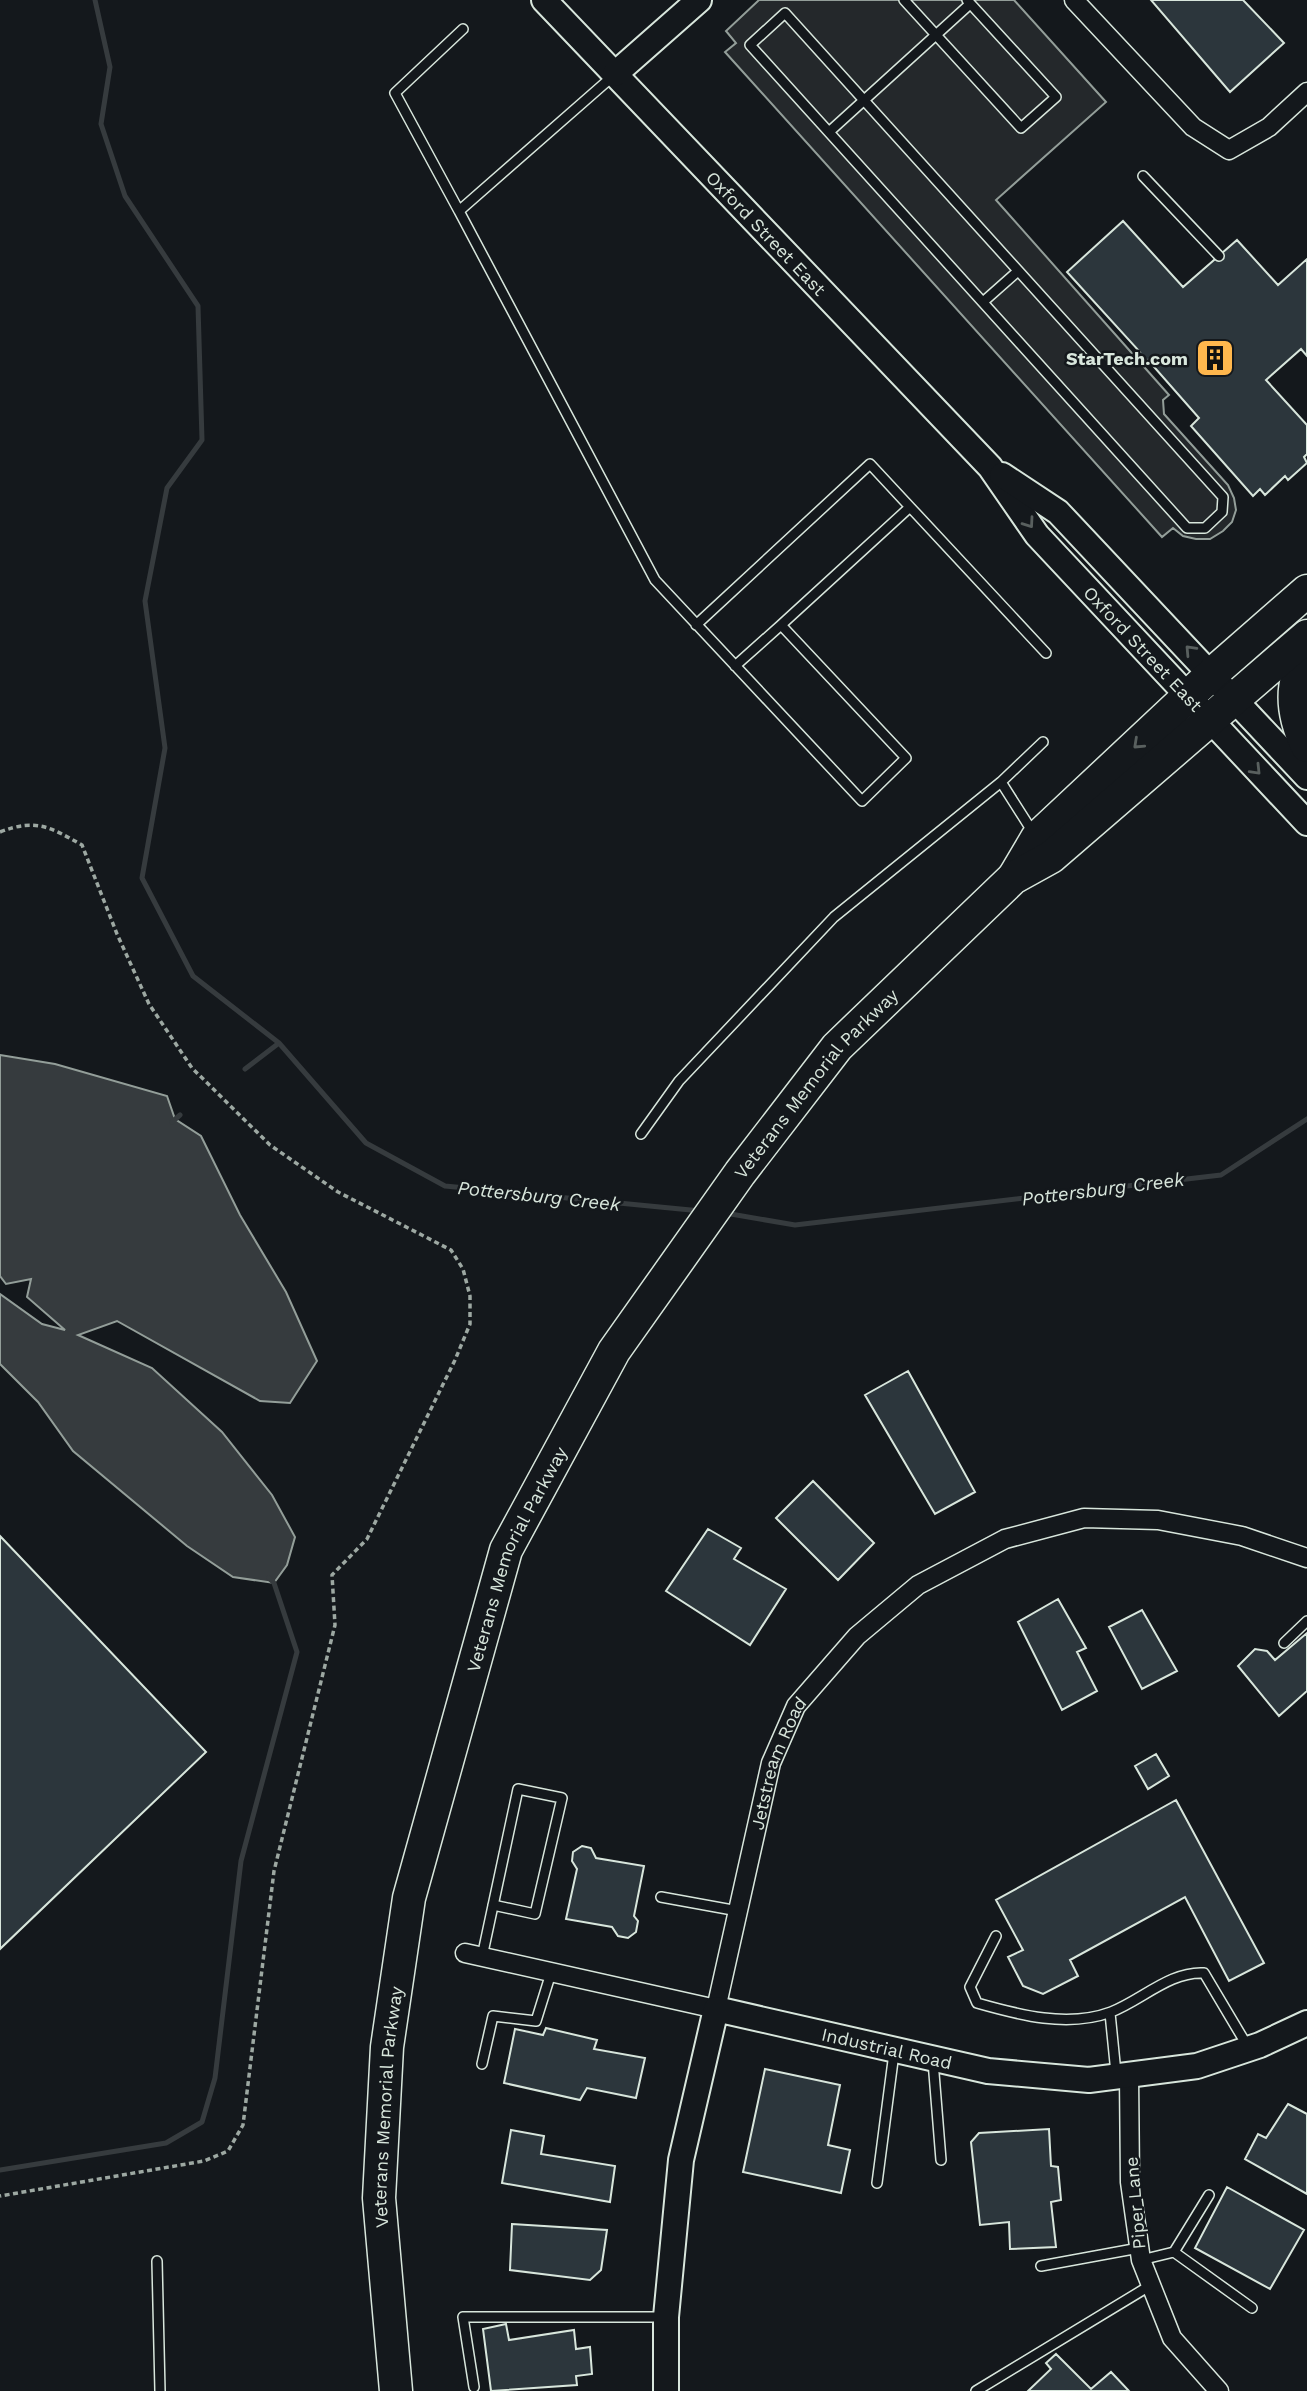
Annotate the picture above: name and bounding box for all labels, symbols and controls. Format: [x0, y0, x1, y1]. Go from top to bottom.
street label: Oxford Street East [702, 166, 831, 300]
building icon: StarTech.com [1194, 337, 1236, 379]
place label: StarTech.com [1066, 348, 1188, 369]
one-way arrow [1021, 515, 1033, 528]
street label: Oxford Street East [1080, 581, 1207, 716]
one-way arrow [1185, 645, 1198, 658]
one-way arrow [1133, 736, 1146, 748]
one-way arrow [1247, 761, 1260, 774]
street label: Veterans Memorial Parkway [729, 984, 902, 1182]
water label: Pottersburg Creek [1020, 1168, 1186, 1210]
water label: Pottersburg Creek [456, 1176, 622, 1216]
street label: Veterans Memorial Parkway [462, 1442, 571, 1674]
street label: Jetstream Road [746, 1692, 810, 1832]
street label: Veterans Memorial Parkway [368, 1984, 406, 2229]
street label: Industrial Road [820, 2023, 954, 2073]
street label: Piper Lane [1120, 2156, 1150, 2250]

